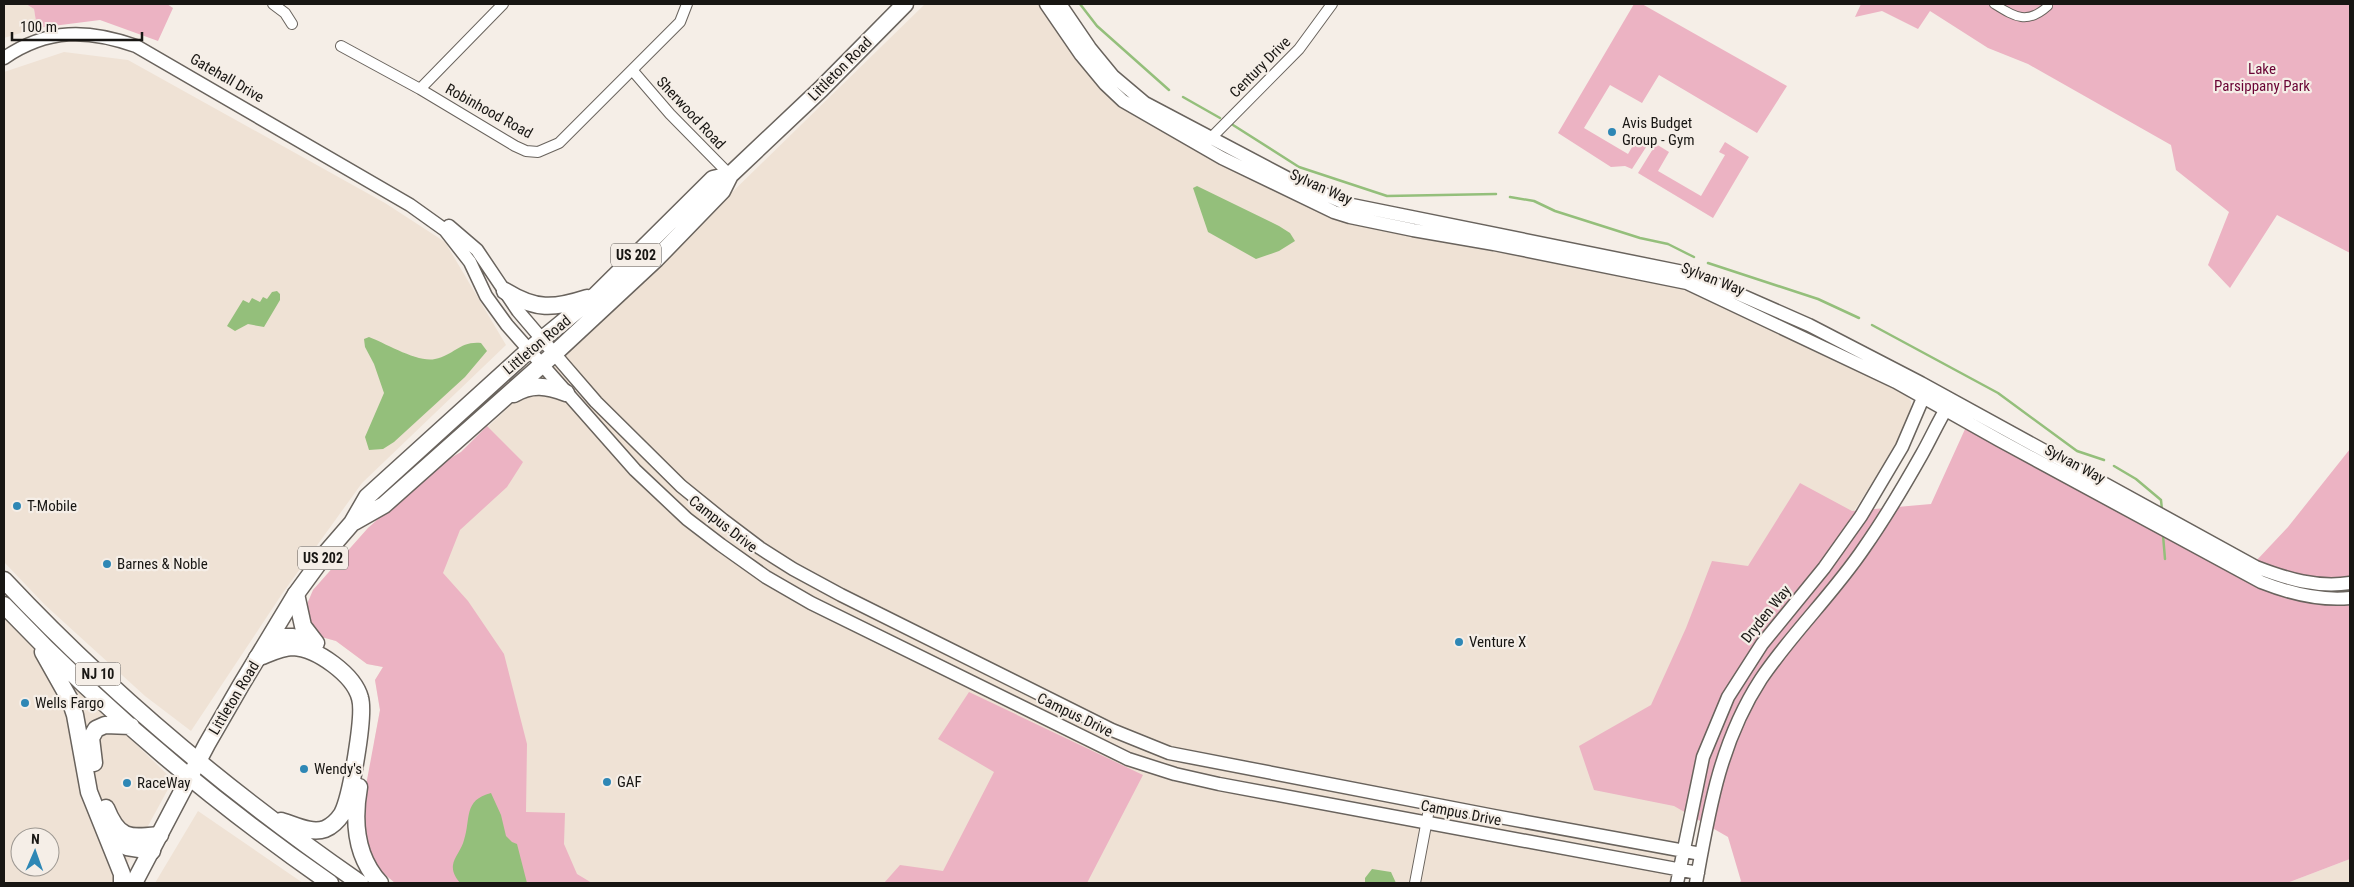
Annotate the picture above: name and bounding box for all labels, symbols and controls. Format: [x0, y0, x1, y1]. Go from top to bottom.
scale bar [12, 10, 142, 42]
text: 100 m [20, 18, 57, 36]
street label: Littleton Road [804, 33, 876, 105]
street label: Century Drive [1226, 33, 1294, 101]
street label: Gatehall Drive [187, 50, 267, 106]
park label: Lake Parsippany Park [2214, 60, 2310, 95]
street label: Sherwood Road [653, 73, 729, 153]
street label: Robinhood Road [442, 80, 536, 142]
place label: Avis Budget Group - Gym [1622, 114, 1694, 149]
marker: Avis Budget Group - Gym [1606, 126, 1618, 138]
street label: Sylvan Way [1287, 165, 1355, 209]
road number: US 202 [611, 244, 661, 266]
street label: Sylvan Way [1679, 259, 1747, 299]
street label: Littleton Road [500, 312, 574, 378]
street label: Sylvan Way [2042, 441, 2108, 487]
street label: Campus Drive [685, 492, 761, 556]
place label: T-Mobile [27, 497, 77, 515]
marker: T-Mobile [11, 500, 23, 512]
road number: US 202 [298, 546, 348, 570]
place label: Barnes & Noble [117, 555, 208, 573]
marker: Barnes & Noble [101, 558, 113, 570]
street label: Dryden Way [1737, 581, 1795, 647]
place label: Venture X [1469, 633, 1526, 651]
marker: Venture X [1453, 636, 1465, 648]
street label: Littleton Road [205, 658, 263, 738]
road number: NJ 10 [76, 662, 120, 686]
street label: Campus Drive [1034, 689, 1116, 741]
place label: Wells Fargo [35, 694, 104, 712]
marker: Wells Fargo [19, 697, 31, 709]
place label: Wendy's [314, 760, 362, 778]
marker: Wendy's [298, 763, 310, 775]
place label: GAF [617, 773, 642, 791]
place label: RaceWay [137, 774, 191, 792]
marker: GAF [601, 776, 613, 788]
marker: RaceWay [121, 777, 133, 789]
street label: Campus Drive [1419, 796, 1503, 830]
north arrow [10, 827, 60, 877]
text: N [31, 831, 40, 847]

